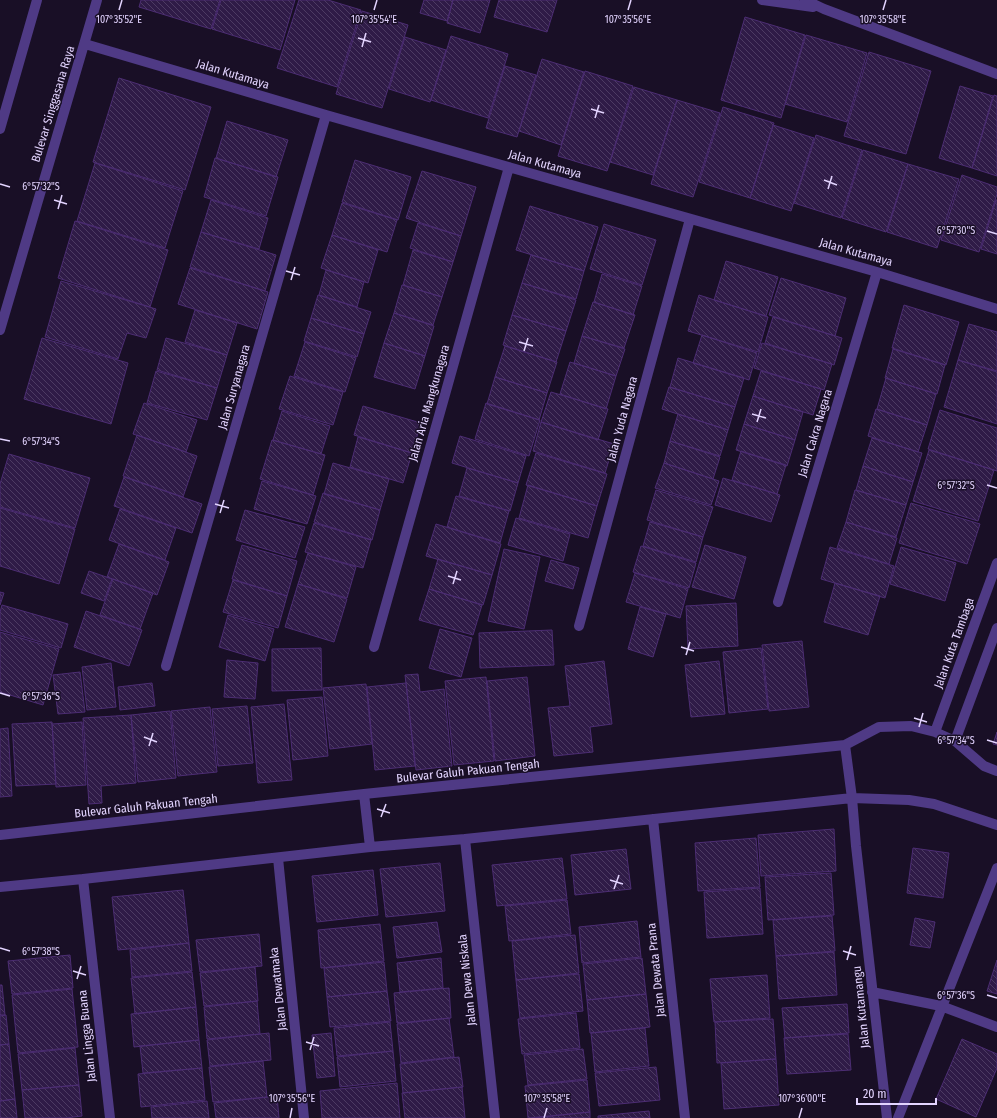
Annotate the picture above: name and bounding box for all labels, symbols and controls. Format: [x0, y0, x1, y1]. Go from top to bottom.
text: 107°35'52"E [96, 14, 142, 26]
text: 107°35'54"E [351, 14, 397, 26]
text: 107°35'56"E [605, 14, 652, 26]
text: 107°35'58"E [860, 14, 907, 26]
street label: Bulevar Singgasana Raya [29, 44, 77, 164]
street label: Jalan Kutamaya [195, 56, 271, 92]
street label: Jalan Kutamaya [507, 147, 583, 181]
text: 6°57'32"S [22, 181, 60, 193]
text: 6°57'30"S [937, 225, 975, 237]
street label: Jalan Kutamaya [818, 235, 894, 269]
street label: Jalan Suryanagara [215, 343, 253, 431]
street label: Jalan Aria Mangkunagara [406, 343, 452, 463]
street label: Jalan Yuda Nagara [604, 375, 640, 463]
street label: Jalan Cakra Nagara [795, 387, 835, 479]
text: 6°57'34"S [22, 436, 60, 448]
text: 6°57'32"S [937, 480, 975, 492]
street label: Jalan Kuta Tambaga [931, 596, 977, 690]
text: 6°57'36"S [22, 691, 60, 703]
text: 6°57'34"S [937, 735, 975, 747]
street label: Bulevar Galuh Pakuan Tengah [396, 757, 540, 785]
street label: Bulevar Galuh Pakuan Tengah [74, 792, 218, 820]
street label: Jalan Dewata Prana [644, 922, 668, 1018]
street label: Jalan Dewa Niskala [455, 933, 479, 1027]
text: 6°57'38"S [22, 946, 60, 958]
street label: Jalan Dewatmaka [267, 946, 289, 1031]
street label: Jalan Kutamangu [850, 965, 872, 1049]
street label: Jalan Lingga Buana [75, 989, 99, 1083]
text: 6°57'36"S [937, 990, 975, 1002]
scale bar [857, 1080, 936, 1106]
text: 20 m [863, 1087, 887, 1101]
text: 107°35'56"E [269, 1093, 316, 1105]
text: 107°35'58"E [524, 1093, 571, 1105]
text: 107°36'00"E [778, 1093, 826, 1105]

